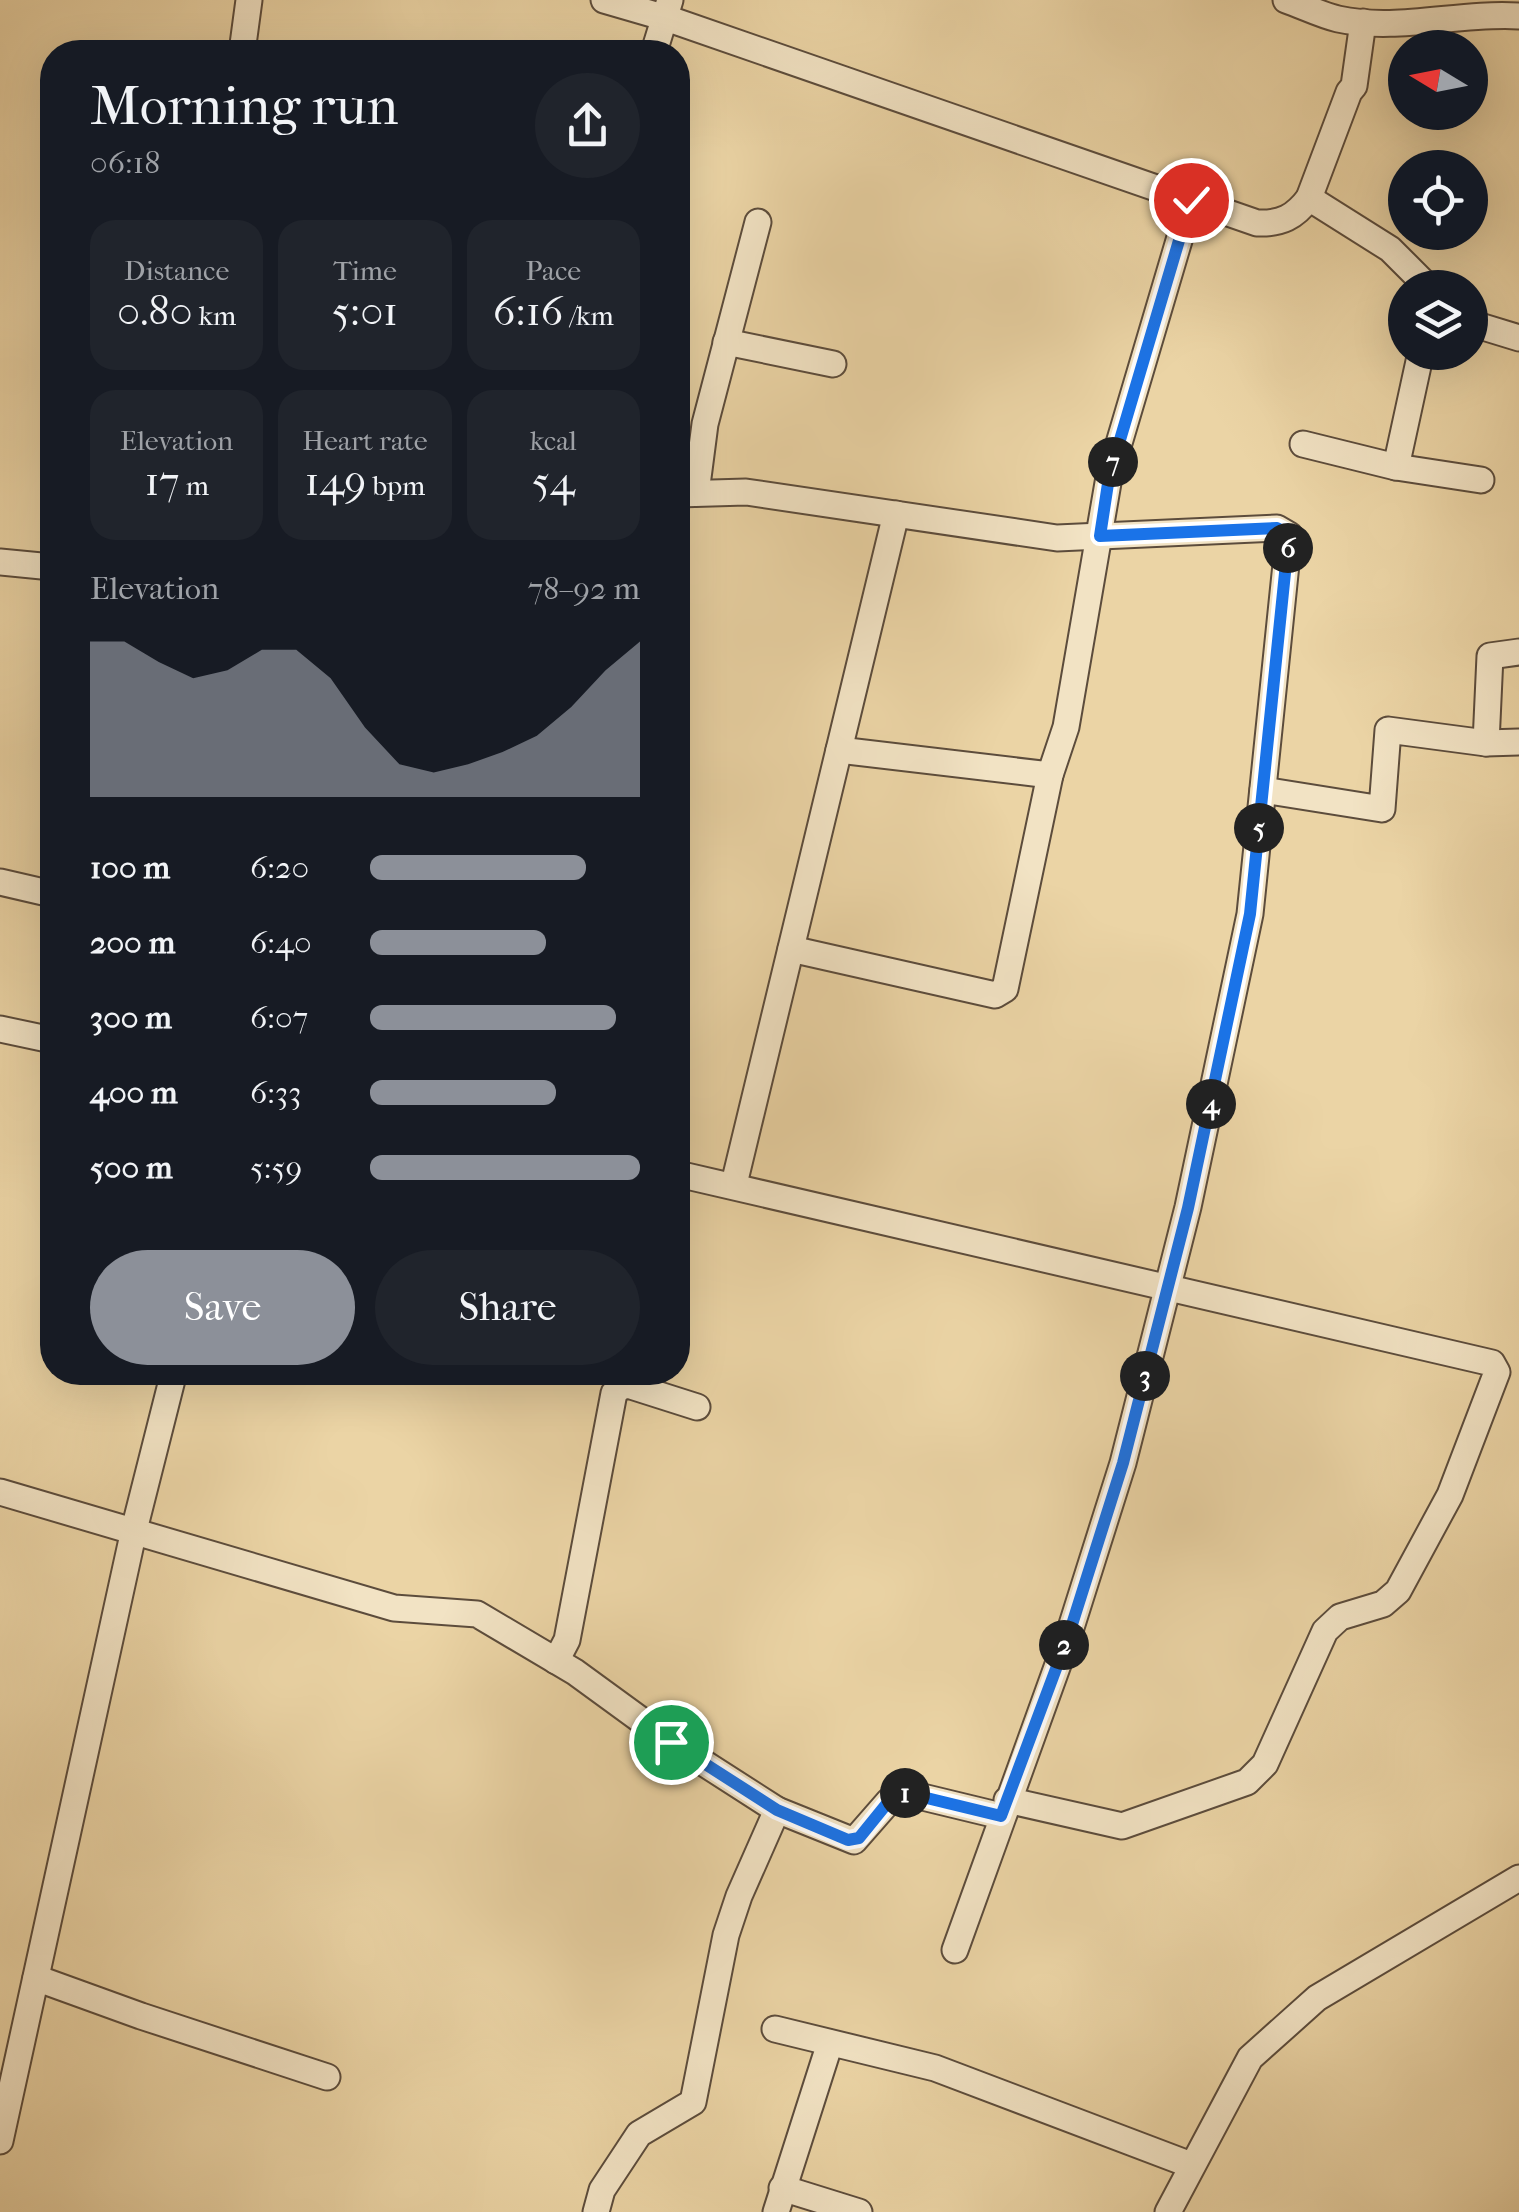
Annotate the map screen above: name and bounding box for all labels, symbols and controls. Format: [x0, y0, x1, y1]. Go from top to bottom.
north arrow [1388, 30, 1488, 130]
map controls [1388, 30, 1488, 370]
button: share [535, 73, 640, 178]
text: Morning run [90, 74, 398, 138]
text: 06:18 [90, 144, 160, 181]
button: locate [1388, 150, 1488, 250]
pin [1149, 158, 1234, 243]
icon: check [1164, 173, 1219, 228]
text: Distance [124, 254, 229, 287]
text: Time [333, 254, 397, 287]
text: Pace [525, 254, 581, 287]
button: layers [1388, 270, 1488, 370]
text: 0.80 [117, 287, 193, 336]
text: 5:01 [332, 287, 398, 336]
text: 6:16 [493, 287, 563, 336]
text: km [193, 299, 236, 332]
text: /km [563, 299, 614, 332]
text: Elevation [120, 424, 233, 457]
text: Heart rate [302, 424, 428, 457]
text: kcal [530, 424, 577, 457]
pin: 7 [1088, 437, 1138, 487]
text: 7 [1106, 445, 1120, 478]
text: 17 [144, 457, 180, 506]
text: 149 [305, 457, 366, 506]
text: 54 [532, 457, 575, 506]
text: m [180, 469, 209, 502]
text: bpm [366, 469, 425, 502]
pin: 6 [1263, 523, 1313, 573]
text: 6 [1280, 531, 1296, 564]
text: Elevation [90, 570, 219, 607]
text: 78–92 m [528, 570, 640, 607]
pin: 5 [1234, 803, 1284, 853]
text: 5 [1253, 811, 1265, 844]
text: 100 m [90, 849, 170, 886]
text: 6:20 [250, 849, 309, 886]
text: 200 m [90, 924, 175, 961]
text: 6:40 [250, 924, 312, 961]
text: 300 m [90, 999, 172, 1036]
text: 6:07 [250, 999, 308, 1036]
text: 400 m [90, 1074, 178, 1111]
text: 6:33 [250, 1074, 301, 1111]
pin: 4 [1186, 1079, 1236, 1129]
text: 4 [1203, 1087, 1219, 1120]
text: 500 m [90, 1149, 173, 1186]
text: 5:59 [250, 1149, 302, 1186]
button: Save [90, 1250, 355, 1365]
button: Share [375, 1250, 640, 1365]
pin: 3 [1120, 1351, 1170, 1401]
text: 3 [1139, 1359, 1151, 1392]
pin: 2 [1039, 1620, 1089, 1670]
text: 2 [1057, 1628, 1071, 1661]
pin [629, 1700, 714, 1785]
icon: arrive [644, 1715, 699, 1770]
pin: 1 [880, 1768, 930, 1818]
text: 1 [900, 1776, 910, 1809]

